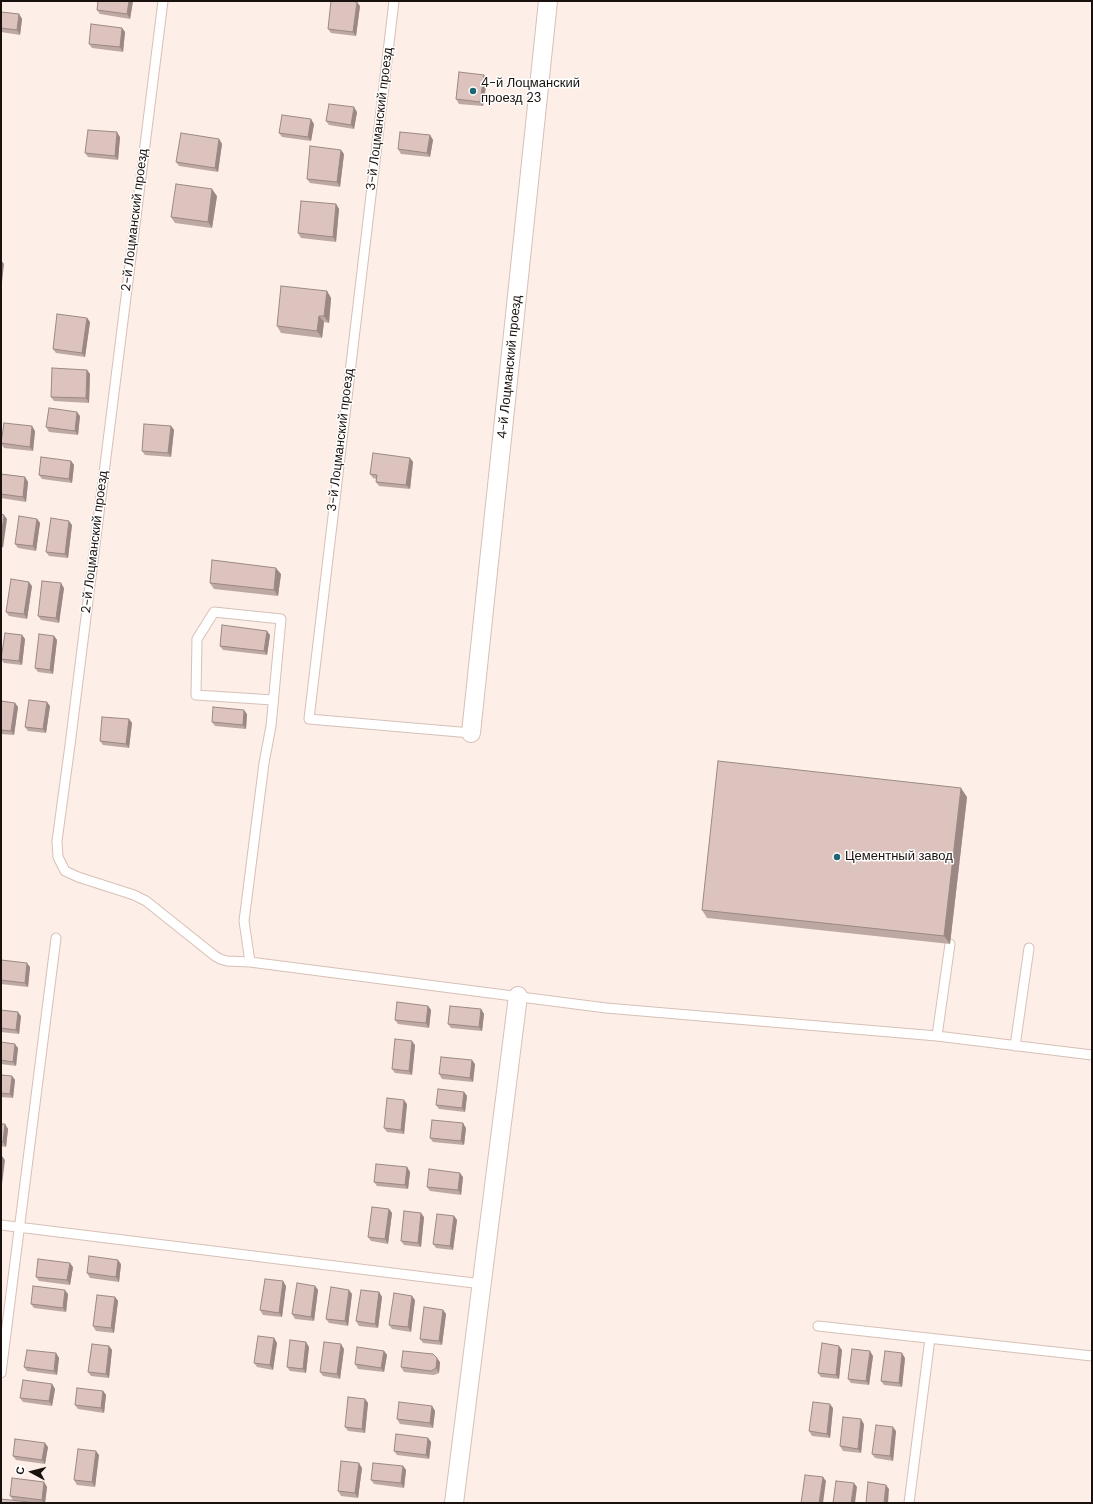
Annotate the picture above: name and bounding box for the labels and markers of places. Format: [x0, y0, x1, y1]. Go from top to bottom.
place label: 4-й Лоцманский проезд 23 [481, 76, 580, 107]
marker: 4-й Лоцманский проезд 23 [468, 86, 478, 96]
place label: Цементный завод [845, 849, 953, 865]
marker: Цементный завод [832, 852, 842, 862]

